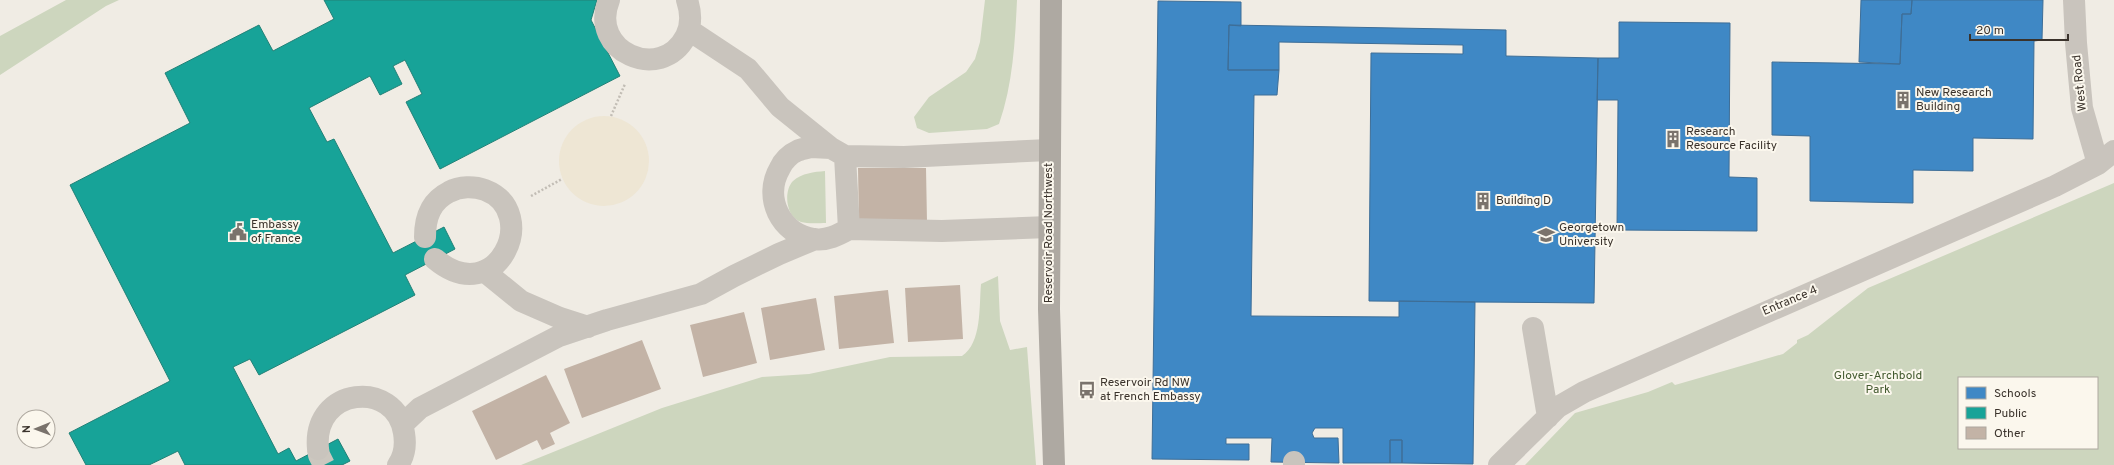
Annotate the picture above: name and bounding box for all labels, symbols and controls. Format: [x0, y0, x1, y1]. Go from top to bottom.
scale bar [1970, 16, 2068, 42]
text: 20 m [1976, 23, 2004, 39]
street label: West Road [2069, 54, 2091, 112]
place label: New Research Building [1916, 85, 1992, 115]
building icon: New Research Building [1893, 90, 1913, 110]
place label: Research Resource Facility [1686, 124, 1777, 154]
building icon: Research Resource Facility [1663, 129, 1683, 149]
street label: Reservoir Road Northwest [1041, 163, 1057, 303]
building icon: Building D [1473, 191, 1493, 211]
place label: Building D [1496, 193, 1551, 209]
place label: Embassy of France [251, 217, 301, 247]
place label: Georgetown University [1559, 220, 1624, 250]
public building icon: Embassy of France [228, 222, 248, 242]
school or university icon: Georgetown University [1536, 225, 1556, 245]
street label: Entrance 4 [1760, 282, 1820, 320]
park label: Glover-Archbold Park [1834, 368, 1922, 398]
place label: Reservoir Rd NW at French Embassy [1100, 375, 1201, 405]
legend [1958, 377, 2098, 449]
bus stop icon: Reservoir Rd NW at French Embassy [1077, 380, 1097, 400]
text: Schools [1994, 386, 2036, 402]
text: Public [1994, 406, 2027, 422]
north arrow [16, 409, 56, 449]
text: N [20, 425, 34, 433]
text: Other [1994, 426, 2026, 442]

